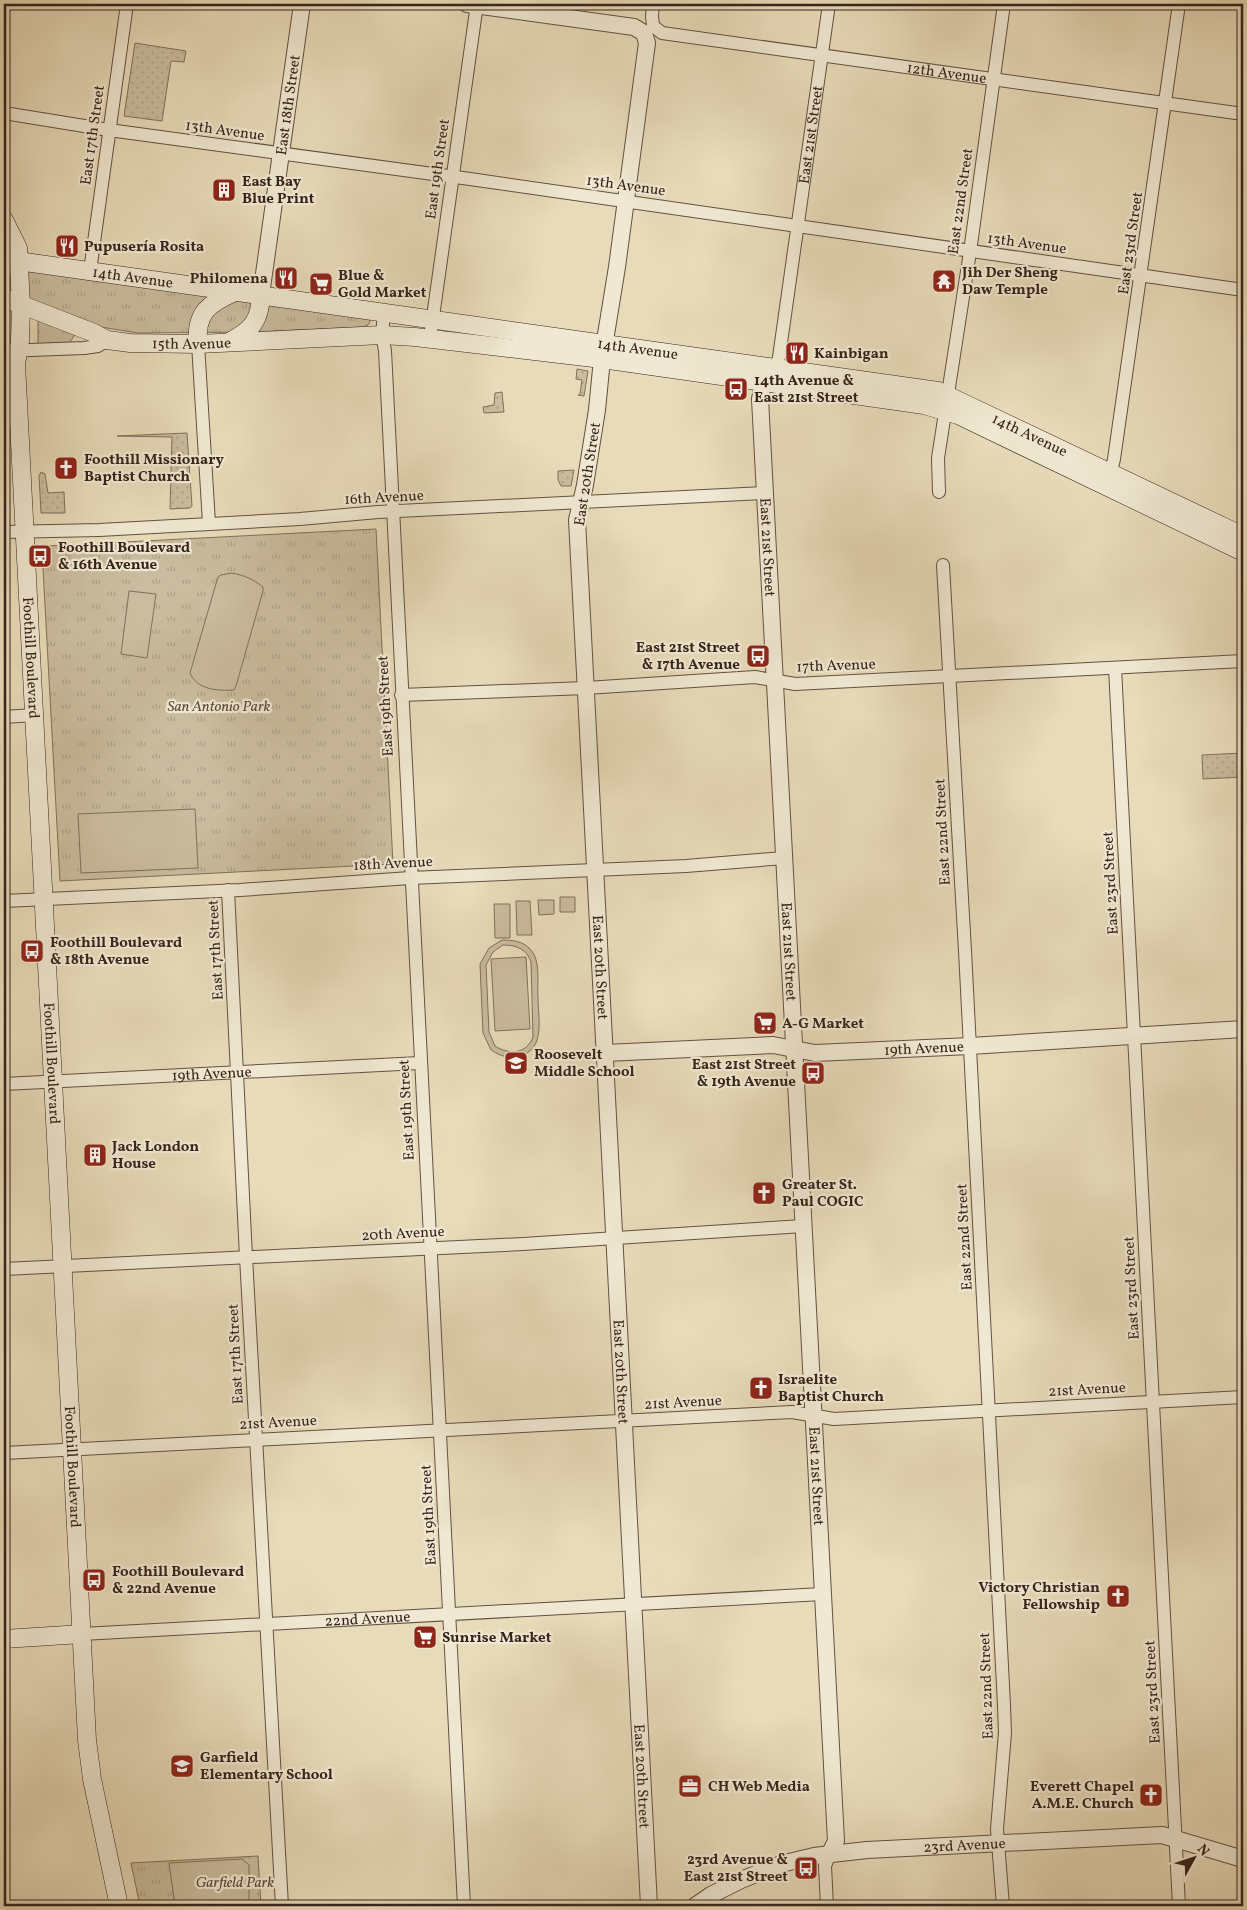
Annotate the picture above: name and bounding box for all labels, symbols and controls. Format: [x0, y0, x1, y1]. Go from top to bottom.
street label: East 18th Street [272, 53, 307, 157]
street label: 12th Avenue [905, 58, 988, 90]
street label: East 17th Street [76, 84, 111, 187]
street label: East 21st Street [795, 84, 829, 185]
street label: 13th Avenue [184, 116, 266, 147]
street label: East 19th Street [421, 118, 456, 221]
street label: East 22nd Street [944, 147, 979, 256]
street label: 13th Avenue [585, 171, 667, 202]
place label: East Bay Blue Print [242, 172, 315, 210]
building icon: East Bay Blue Print [211, 177, 237, 203]
street label: East 23rd Street [1114, 190, 1149, 296]
street label: 13th Avenue [986, 229, 1068, 260]
restaurant icon: Pupusería Rosita [54, 233, 80, 259]
place label: Pupusería Rosita [84, 237, 204, 258]
street label: 14th Avenue [91, 263, 174, 295]
place label: Jih Der Sheng Daw Temple [961, 263, 1058, 301]
restaurant icon: Philomena [273, 265, 299, 291]
place label: Blue & Gold Market [338, 266, 427, 304]
temple icon: Jih Der Sheng Daw Temple [931, 268, 957, 294]
place label: Philomena [190, 269, 268, 290]
supermarket icon: Blue & Gold Market [308, 271, 334, 297]
street label: 15th Avenue [152, 333, 232, 356]
street label: 14th Avenue [596, 334, 679, 366]
restaurant icon: Kainbigan [784, 340, 810, 366]
place label: Kainbigan [814, 344, 889, 365]
place label: 14th Avenue & East 21st Street [754, 371, 859, 409]
bus stop icon: 14th Avenue & East 21st Street [723, 376, 749, 402]
street label: 14th Avenue [988, 409, 1070, 463]
street label: East 20th Street [570, 421, 607, 528]
place label: Foothill Missionary Baptist Church [84, 450, 224, 488]
church icon: Foothill Missionary Baptist Church [53, 455, 79, 481]
street label: 16th Avenue [344, 486, 424, 511]
street label: East 21st Street [753, 497, 779, 597]
place label: Foothill Boulevard & 16th Avenue [58, 538, 190, 576]
bus stop icon: Foothill Boulevard & 16th Avenue [27, 543, 53, 569]
street label: Foothill Boulevard [16, 597, 43, 719]
place label: East 21st Street & 17th Avenue [636, 638, 740, 676]
bus stop icon: East 21st Street & 17th Avenue [745, 643, 771, 669]
street label: East 19th Street [373, 655, 400, 757]
street label: 17th Avenue [796, 655, 876, 678]
park label: San Antonio Park [168, 697, 271, 718]
street label: East 22nd Street [930, 778, 957, 886]
street label: East 23rd Street [1098, 831, 1125, 935]
street label: 18th Avenue [353, 852, 433, 877]
street label: East 17th Street [203, 899, 230, 1001]
street label: East 21st Street [775, 902, 801, 1002]
street label: East 20th Street [586, 915, 612, 1020]
place label: Foothill Boulevard & 18th Avenue [50, 933, 182, 971]
bus stop icon: Foothill Boulevard & 18th Avenue [19, 938, 45, 964]
street label: Foothill Boulevard [37, 1002, 64, 1125]
supermarket icon: A-G Market [752, 1010, 778, 1036]
place label: A-G Market [782, 1014, 864, 1035]
street label: 19th Avenue [884, 1037, 964, 1062]
place label: Roosevelt Middle School [534, 1045, 635, 1083]
school or university icon: Roosevelt Middle School [503, 1050, 529, 1076]
place label: East 21st Street & 19th Avenue [692, 1055, 796, 1093]
street label: East 19th Street [394, 1059, 421, 1161]
bus stop icon: East 21st Street & 19th Avenue [800, 1060, 826, 1086]
street label: 19th Avenue [171, 1063, 252, 1088]
place label: Jack London House [111, 1137, 199, 1175]
building icon: Jack London House [82, 1142, 108, 1168]
place label: Greater St. Paul COGIC [782, 1175, 864, 1213]
church icon: Greater St. Paul COGIC [751, 1180, 777, 1206]
street label: East 22nd Street [952, 1183, 979, 1291]
street label: 20th Avenue [361, 1222, 445, 1247]
street label: East 23rd Street [1119, 1236, 1146, 1340]
street label: East 17th Street [223, 1303, 250, 1405]
street label: East 20th Street [606, 1319, 633, 1425]
place label: Israelite Baptist Church [778, 1370, 884, 1408]
church icon: Israelite Baptist Church [748, 1375, 774, 1401]
street label: 21st Avenue [1048, 1378, 1126, 1403]
street label: 21st Avenue [644, 1391, 722, 1416]
street label: Foothill Boulevard [58, 1405, 85, 1528]
street label: 21st Avenue [239, 1411, 317, 1436]
street label: East 21st Street [802, 1426, 828, 1526]
street label: East 19th Street [416, 1464, 443, 1566]
place label: Foothill Boulevard & 22nd Avenue [112, 1562, 244, 1600]
bus stop icon: Foothill Boulevard & 22nd Avenue [81, 1567, 107, 1593]
place label: Victory Christian Fellowship [978, 1578, 1100, 1616]
church icon: Victory Christian Fellowship [1105, 1583, 1131, 1609]
street label: 22nd Avenue [324, 1607, 411, 1633]
supermarket icon: Sunrise Market [412, 1624, 438, 1650]
place label: Sunrise Market [442, 1628, 552, 1649]
street label: East 22nd Street [975, 1632, 1000, 1740]
street label: East 23rd Street [1140, 1640, 1167, 1744]
street label: East 20th Street [627, 1724, 654, 1829]
place label: Garfield Elementary School [200, 1748, 333, 1786]
school or university icon: Garfield Elementary School [169, 1753, 195, 1779]
office icon: CH Web Media [677, 1773, 703, 1799]
place label: CH Web Media [708, 1777, 810, 1798]
place label: Everett Chapel A.M.E. Church [1030, 1777, 1134, 1815]
church icon: Everett Chapel A.M.E. Church [1138, 1782, 1164, 1808]
north arrow [1170, 1832, 1220, 1882]
street label: 23rd Avenue [923, 1834, 1006, 1859]
text: N [1192, 1841, 1213, 1861]
place label: 23rd Avenue & East 21st Street [684, 1850, 788, 1888]
bus stop icon: 23rd Avenue & East 21st Street [793, 1855, 819, 1881]
park label: Garfield Park [196, 1873, 274, 1894]

